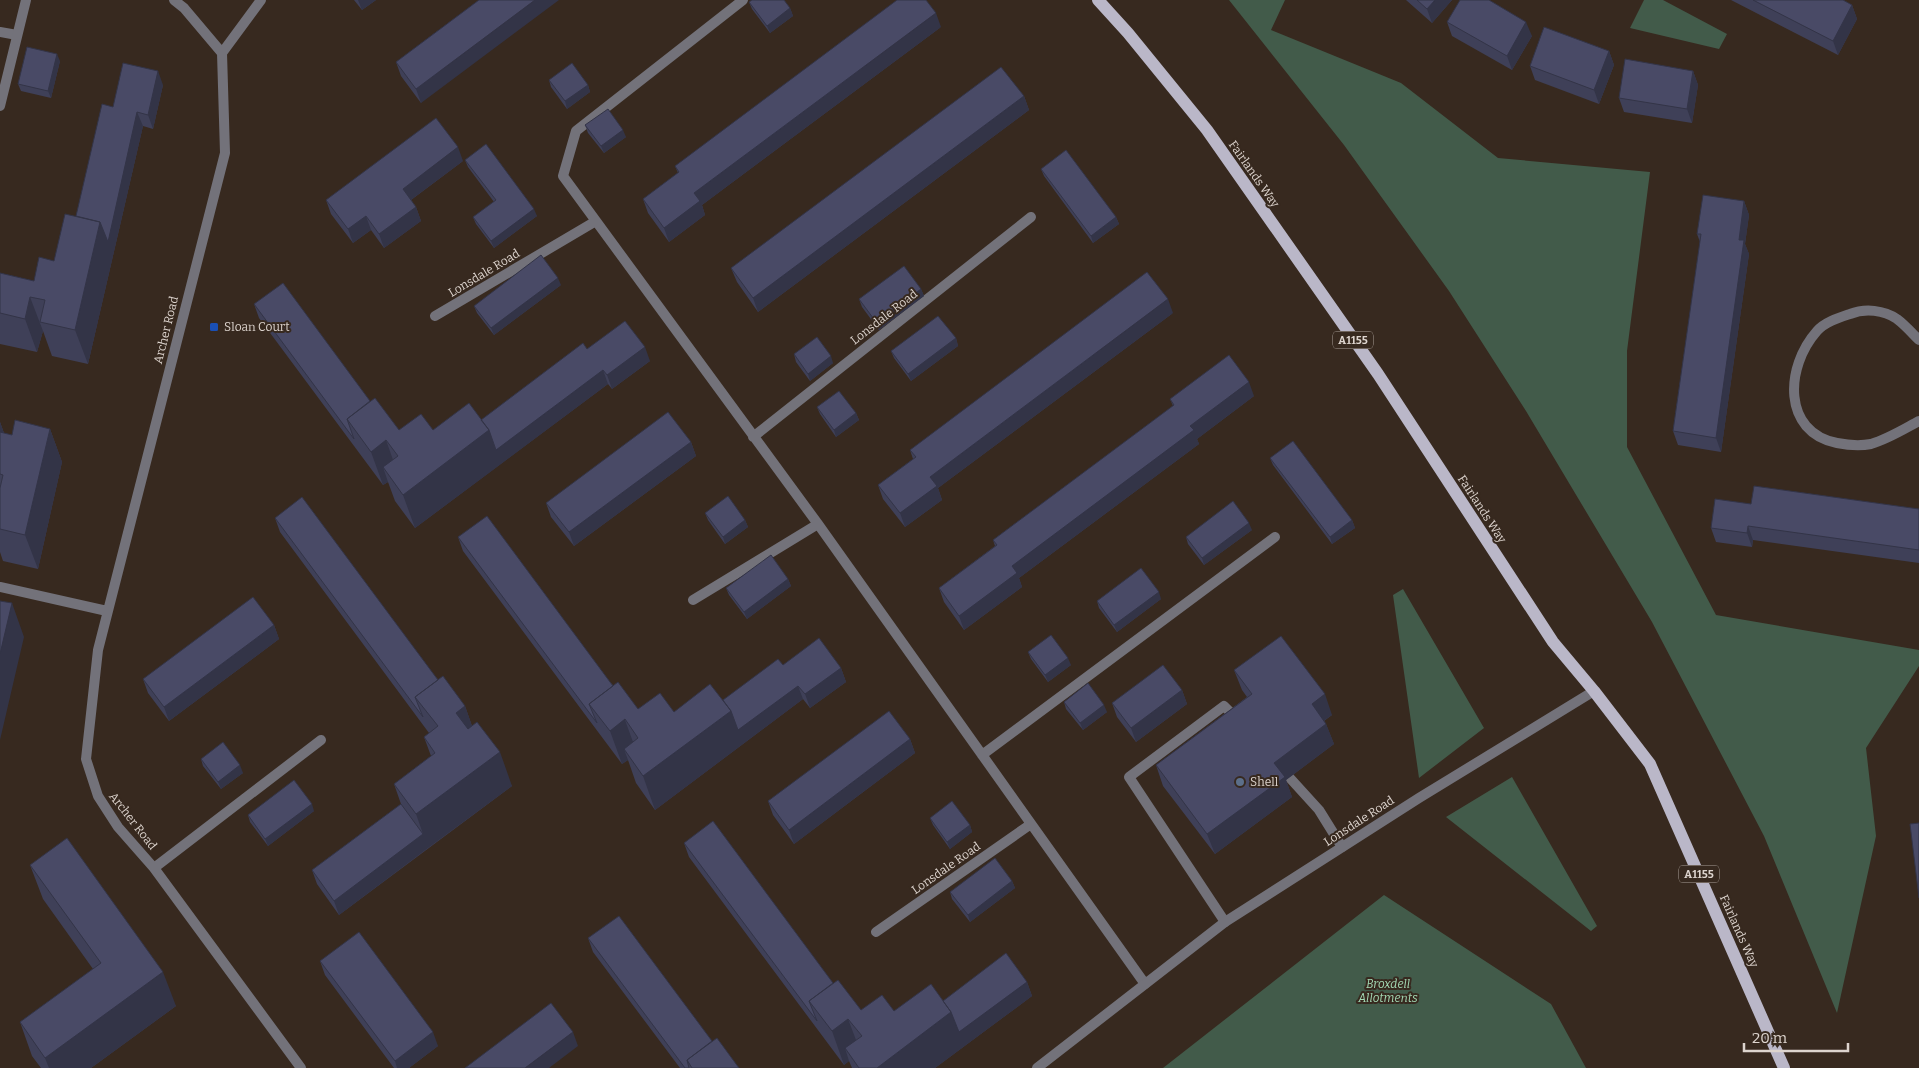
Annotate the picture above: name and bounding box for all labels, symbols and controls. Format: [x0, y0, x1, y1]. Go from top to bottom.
street label: Fairlands Way [1226, 138, 1283, 211]
street label: Lonsdale Road [446, 246, 522, 300]
street label: Lonsdale Road [848, 287, 920, 347]
street label: Archer Road [151, 295, 181, 365]
place label: Sloan Court [224, 320, 290, 334]
marker: Sloan Court [208, 321, 220, 333]
road number: A1155 [1333, 332, 1373, 348]
street label: Fairlands Way [1455, 472, 1510, 546]
place label: Shell [1250, 775, 1279, 789]
marker: Shell [1234, 776, 1246, 788]
street label: Archer Road [106, 789, 160, 853]
street label: Lonsdale Road [1321, 793, 1397, 849]
street label: Lonsdale Road [909, 839, 983, 897]
road number: A1155 [1679, 866, 1719, 882]
street label: Fairlands Way [1717, 892, 1762, 970]
park label: Broxdell Allotments [1357, 977, 1418, 1005]
scale bar [1744, 1020, 1848, 1052]
text: 20 m [1752, 1029, 1788, 1047]

